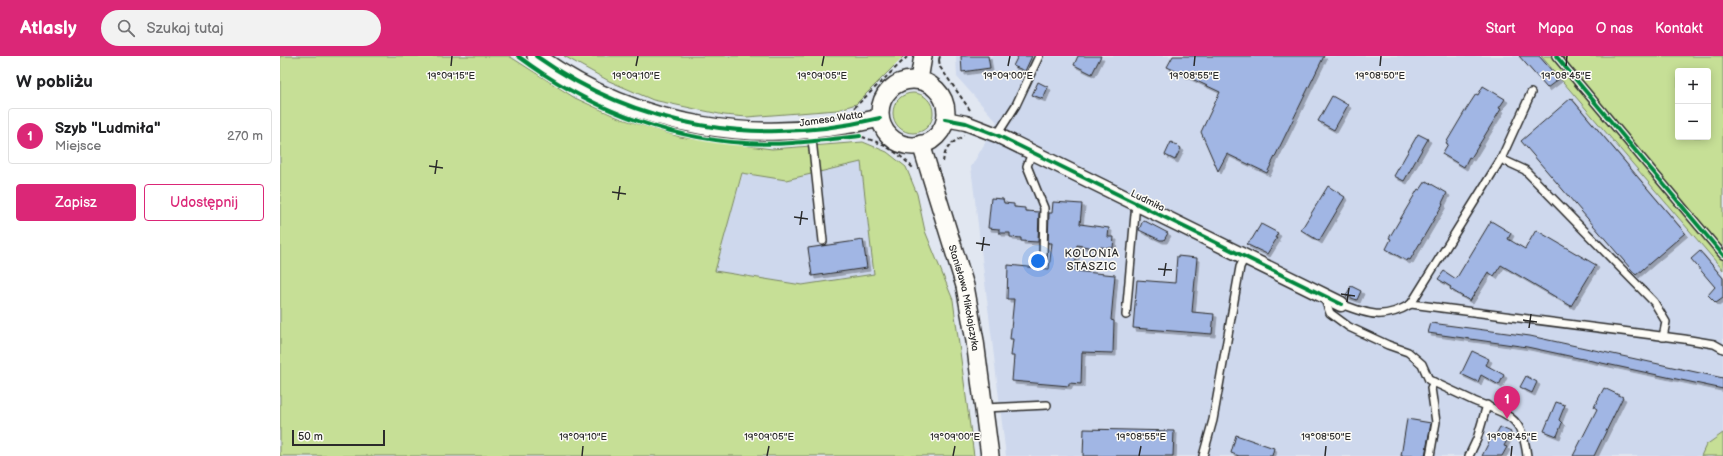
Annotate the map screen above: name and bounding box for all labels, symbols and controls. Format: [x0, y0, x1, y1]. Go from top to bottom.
search box [101, 10, 381, 46]
text: Atlasly [20, 17, 77, 40]
icon: search [115, 17, 137, 39]
text: Szukaj tutaj [147, 19, 224, 38]
text: Start [1486, 20, 1516, 37]
text: Mapa [1538, 20, 1574, 37]
text: O nas [1596, 20, 1633, 37]
text: Kontakt [1655, 20, 1703, 37]
map controls [1675, 68, 1711, 140]
button: + [1675, 68, 1711, 104]
text: 19°09'15"E [427, 70, 475, 82]
text: 19°09'10"E [612, 70, 661, 82]
text: 19°09'05"E [797, 70, 847, 82]
text: 19°09'00"E [983, 70, 1034, 82]
text: 19°08'55"E [1169, 70, 1219, 82]
text: 19°08'50"E [1355, 70, 1405, 82]
text: 19°08'45"E [1541, 70, 1592, 82]
text: W pobliżu [16, 72, 93, 92]
button: − [1675, 104, 1711, 140]
street label: Jamesa Watta [799, 109, 864, 129]
text: Szyb "Ludmiła" [55, 119, 160, 138]
text: 1 [27, 128, 33, 144]
text: 270 m [227, 128, 263, 144]
text: Miejsce [55, 138, 101, 154]
button: Zapisz [16, 184, 136, 221]
button: Udostępnij [144, 184, 264, 221]
street label: Ludmiła [1129, 188, 1167, 214]
street label: Stanisława Mikołajczyka [946, 243, 981, 352]
district label: KOLONIA STASZIC [1064, 247, 1120, 273]
your location [1028, 251, 1048, 271]
pin: 1 [1494, 386, 1520, 419]
scale bar [292, 428, 385, 447]
text: 50 m [298, 430, 323, 443]
text: 19°09'10"E [559, 431, 608, 443]
text: 19°09'05"E [744, 431, 794, 443]
text: 19°09'00"E [930, 431, 981, 443]
text: 19°08'55"E [1116, 431, 1166, 443]
text: 19°08'50"E [1301, 431, 1351, 443]
text: 19°08'45"E [1487, 431, 1538, 443]

